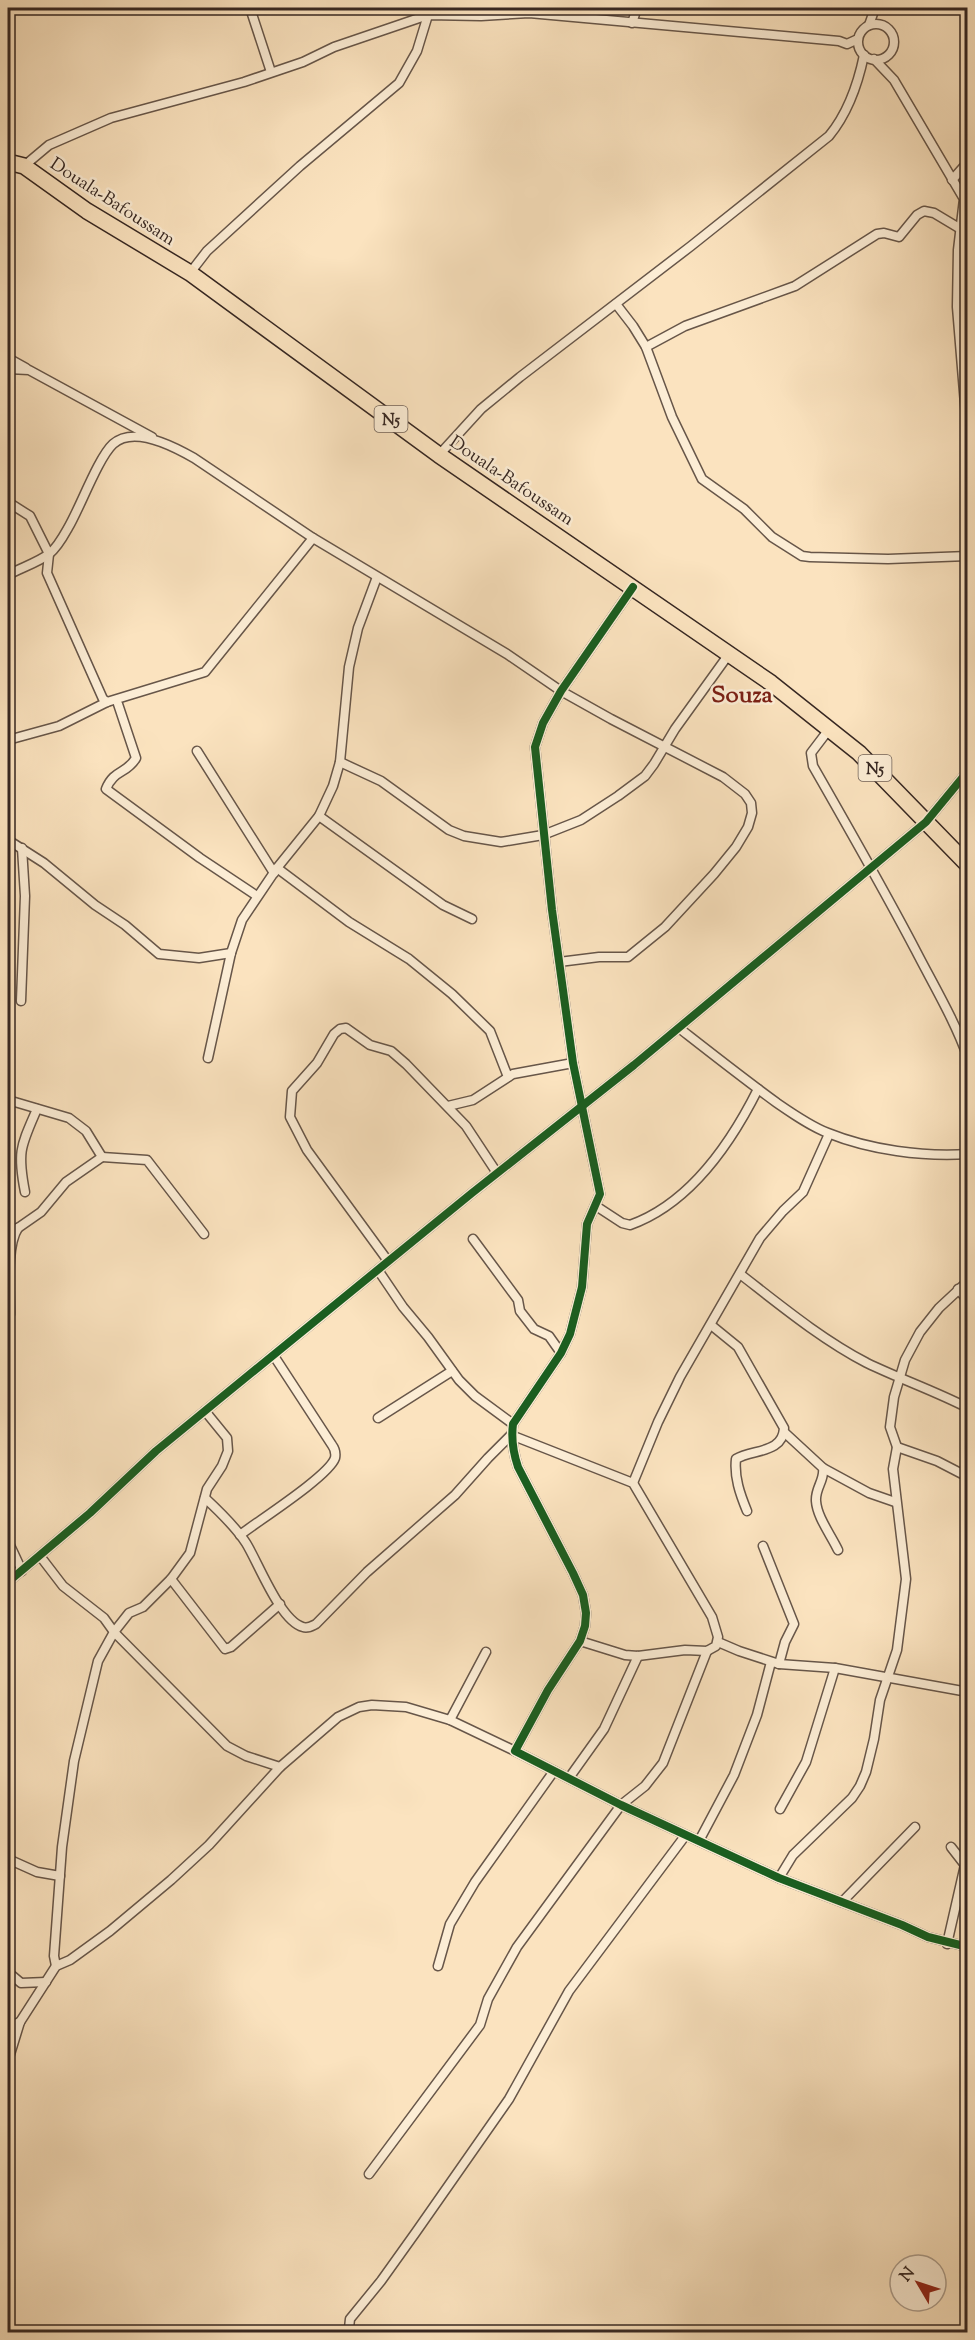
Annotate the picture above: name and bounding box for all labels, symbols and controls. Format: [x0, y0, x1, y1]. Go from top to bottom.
street label: Douala-Bafoussam [44, 152, 180, 253]
road number: N5 [374, 406, 408, 432]
street label: Douala-Bafoussam [444, 430, 578, 533]
district label: Souza [711, 679, 774, 713]
road number: N5 [858, 755, 892, 781]
north arrow [888, 2253, 948, 2313]
text: N [895, 2263, 921, 2287]

